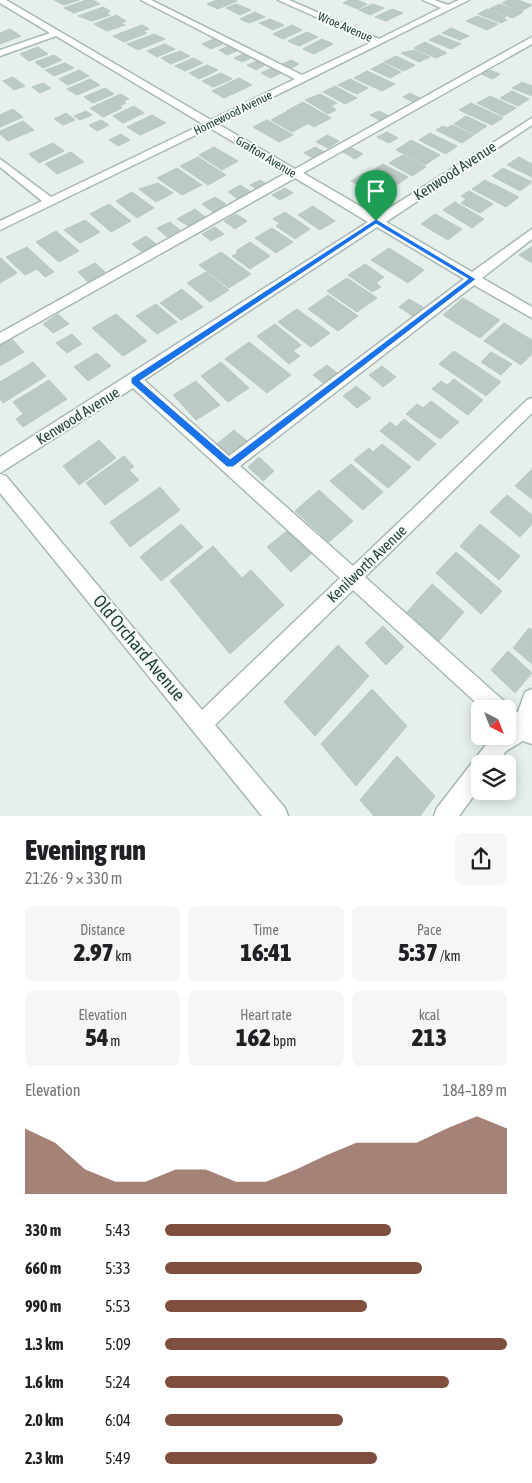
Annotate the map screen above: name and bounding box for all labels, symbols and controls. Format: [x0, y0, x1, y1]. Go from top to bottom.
street label: Wroe Avenue [315, 9, 375, 45]
street label: Homewood Avenue [192, 88, 274, 138]
street label: Grafton Avenue [233, 133, 299, 181]
street label: Kenwood Avenue [410, 138, 499, 204]
pin [355, 170, 397, 221]
icon: arrive [362, 177, 390, 205]
street label: Kenwood Avenue [33, 383, 123, 448]
street label: Kenilworth Avenue [323, 521, 410, 606]
street label: Old Orchard Avenue [89, 590, 190, 705]
north arrow [471, 700, 516, 745]
map controls [471, 700, 516, 800]
button: layers [471, 755, 516, 800]
button: share [455, 833, 507, 885]
text: Evening run [25, 834, 146, 866]
text: 21:26 · 9 × 330 m [25, 869, 122, 887]
text: Distance [80, 922, 125, 938]
text: Time [253, 922, 279, 938]
text: Pace [417, 922, 442, 938]
text: 2.97 [74, 938, 113, 966]
text: 16:41 [240, 938, 292, 966]
text: 5:37 [398, 938, 438, 966]
text: km [113, 948, 132, 964]
text: /km [438, 948, 461, 964]
text: Elevation [78, 1007, 127, 1023]
text: Heart rate [240, 1007, 292, 1023]
text: kcal [419, 1007, 440, 1023]
text: 54 [85, 1023, 108, 1051]
text: 162 [236, 1023, 271, 1051]
text: 213 [412, 1023, 447, 1051]
text: m [108, 1033, 120, 1049]
text: bpm [271, 1033, 296, 1049]
text: Elevation [25, 1081, 80, 1099]
text: 184–189 m [443, 1081, 507, 1099]
text: 330 m [25, 1221, 61, 1239]
text: 5:43 [105, 1221, 130, 1239]
text: 660 m [25, 1259, 61, 1277]
text: 5:33 [105, 1259, 130, 1277]
text: 990 m [25, 1297, 61, 1315]
text: 5:53 [105, 1297, 130, 1315]
text: 1.3 km [25, 1335, 64, 1353]
text: 5:09 [105, 1335, 131, 1353]
text: 1.6 km [25, 1373, 64, 1391]
text: 5:24 [105, 1373, 130, 1391]
text: 2.0 km [25, 1411, 64, 1429]
text: 6:04 [105, 1411, 131, 1429]
text: 2.3 km [25, 1449, 64, 1467]
text: 5:49 [105, 1449, 130, 1467]

